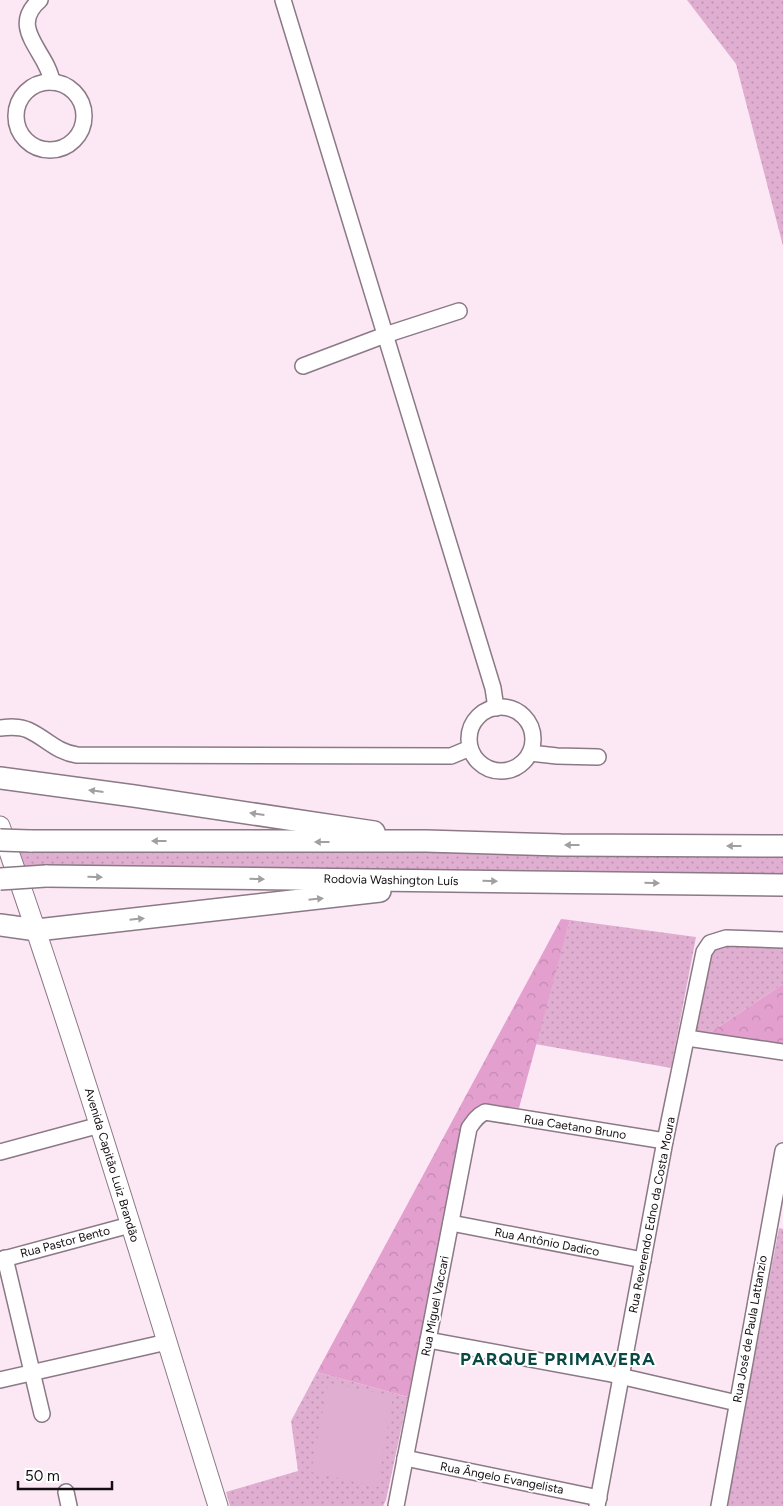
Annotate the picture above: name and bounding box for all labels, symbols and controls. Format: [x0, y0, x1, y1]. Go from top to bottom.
one-way arrow [88, 787, 104, 795]
one-way arrow [249, 810, 265, 818]
one-way arrow [151, 837, 167, 845]
one-way arrow [314, 838, 330, 846]
one-way arrow [564, 841, 580, 849]
one-way arrow [726, 842, 742, 850]
street label: Rodovia Washington Luís [323, 872, 459, 888]
one-way arrow [87, 873, 103, 881]
one-way arrow [249, 875, 265, 883]
one-way arrow [482, 877, 498, 885]
one-way arrow [644, 879, 660, 887]
one-way arrow [309, 895, 325, 903]
one-way arrow [130, 915, 146, 923]
street label: Avenida Capitão Luiz Brandão [82, 1086, 142, 1244]
street label: Rua Caetano Bruno [523, 1112, 627, 1142]
street label: Rua Reverendo Edno da Costa Moura [626, 1116, 678, 1314]
street label: Rua Pastor Bento [19, 1223, 111, 1261]
street label: Rua Antônio Dadico [493, 1225, 601, 1259]
street label: Rua José de Paula Lattanzio [730, 1254, 770, 1404]
street label: Rua Miguel Vaccari [418, 1255, 452, 1357]
district label: PARQUE PRIMAVERA [460, 1348, 656, 1370]
scale bar [18, 1458, 111, 1490]
street label: Rua Ângelo Evangelista [439, 1459, 565, 1497]
text: 50 m [25, 1467, 60, 1485]

